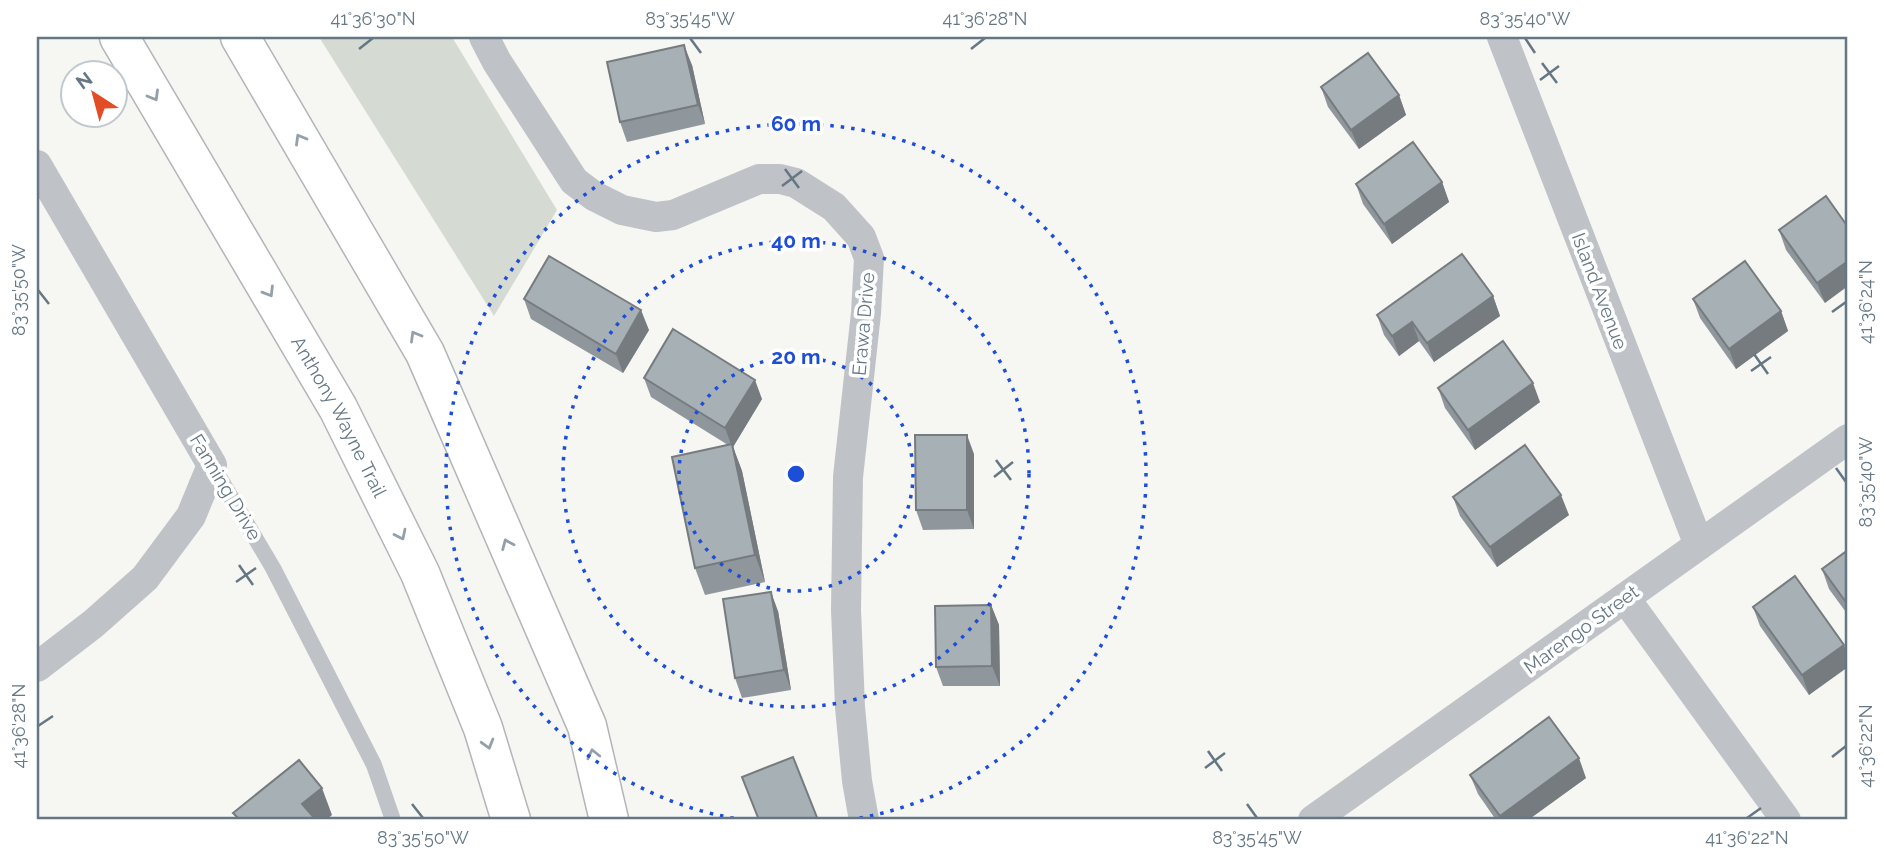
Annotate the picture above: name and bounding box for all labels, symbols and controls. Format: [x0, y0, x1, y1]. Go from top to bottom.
text: 41°36'30"N [330, 8, 416, 29]
text: 83°35'45"W [645, 8, 735, 29]
text: 41°36'28"N [943, 8, 1027, 29]
text: 83°35'40"W [1480, 8, 1571, 29]
north arrow [60, 60, 130, 130]
text: N [72, 67, 96, 93]
one-way arrow [145, 88, 158, 101]
text: 60 m [771, 111, 821, 136]
one-way arrow [296, 134, 309, 147]
text: 40 m [771, 228, 821, 253]
street label: Island Avenue [1568, 230, 1632, 352]
text: 83°35'50"W [8, 244, 29, 336]
text: 41°36'24"N [1855, 260, 1876, 344]
street label: Erawa Drive [848, 271, 878, 377]
one-way arrow [261, 284, 274, 297]
one-way arrow [410, 330, 423, 343]
street label: Anthony Wayne Trail [287, 332, 392, 501]
text: 20 m [771, 344, 821, 369]
street label: Fanning Drive [186, 430, 266, 544]
text: 83°35'40"W [1855, 436, 1876, 527]
centre of rings [784, 462, 808, 486]
one-way arrow [392, 528, 406, 540]
one-way arrow [501, 538, 515, 551]
street label: Marengo Street [1519, 580, 1643, 678]
text: 41°36'28"N [8, 684, 29, 768]
text: 41°36'22"N [1855, 704, 1876, 788]
one-way arrow [480, 738, 495, 750]
one-way arrow [587, 748, 601, 760]
text: 83°35'50"W [377, 827, 469, 848]
text: 83°35'45"W [1212, 827, 1302, 848]
text: 41°36'22"N [1705, 827, 1789, 848]

